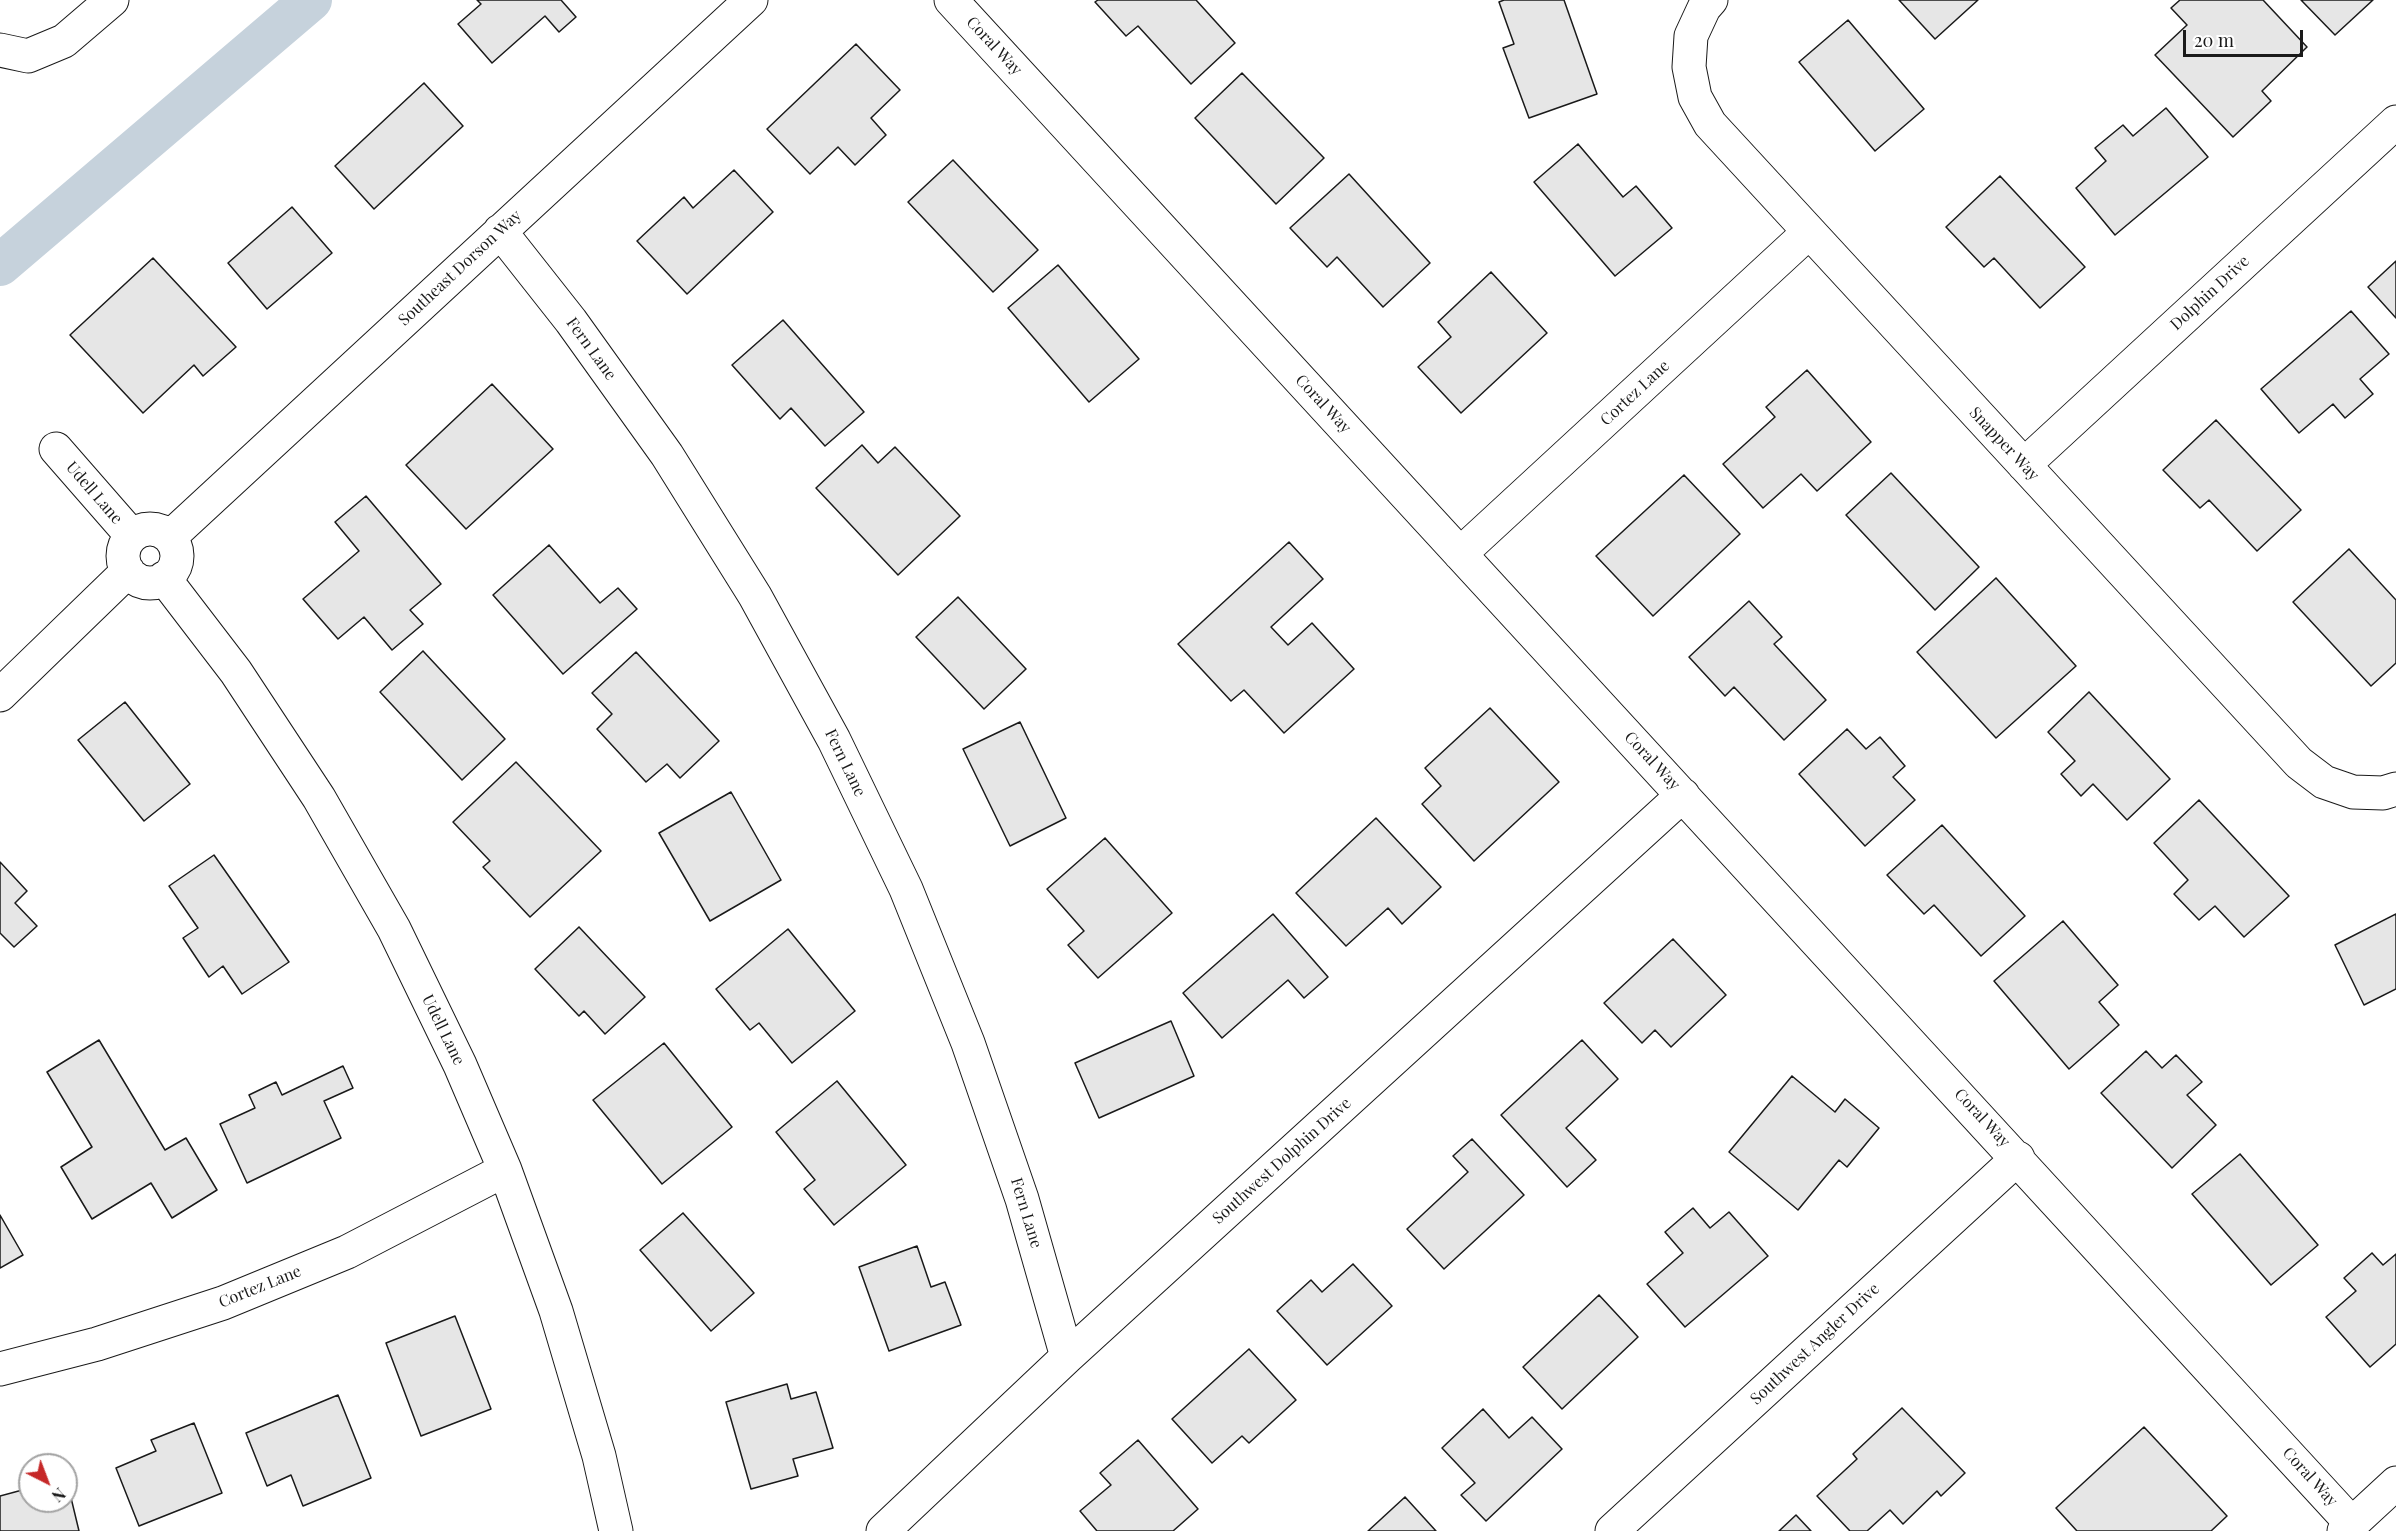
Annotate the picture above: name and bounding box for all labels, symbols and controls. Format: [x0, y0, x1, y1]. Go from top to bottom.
street label: Coral Way [962, 13, 1026, 79]
scale bar [2186, 18, 2306, 56]
text: 20 m [2194, 28, 2234, 52]
street label: Southeast Dorson Way [395, 206, 525, 330]
street label: Dolphin Drive [2167, 252, 2253, 334]
street label: Fern Lane [562, 314, 620, 384]
street label: Cortez Lane [1597, 356, 1673, 430]
street label: Coral Way [1291, 371, 1355, 437]
street label: Snapper Way [1965, 403, 2043, 485]
street label: Udell Lane [62, 458, 126, 528]
street label: Fern Lane [820, 726, 870, 800]
street label: Coral Way [1620, 728, 1684, 794]
street label: Udell Lane [418, 992, 468, 1068]
street label: Coral Way [1950, 1085, 2014, 1151]
street label: Southwest Dolphin Drive [1209, 1094, 1355, 1228]
street label: Fern Lane [1006, 1176, 1046, 1250]
street label: Cortez Lane [216, 1262, 304, 1312]
street label: Southwest Angler Drive [1747, 1279, 1883, 1409]
street label: Coral Way [2278, 1443, 2342, 1511]
north arrow [18, 1453, 78, 1513]
text: N [48, 1484, 70, 1507]

